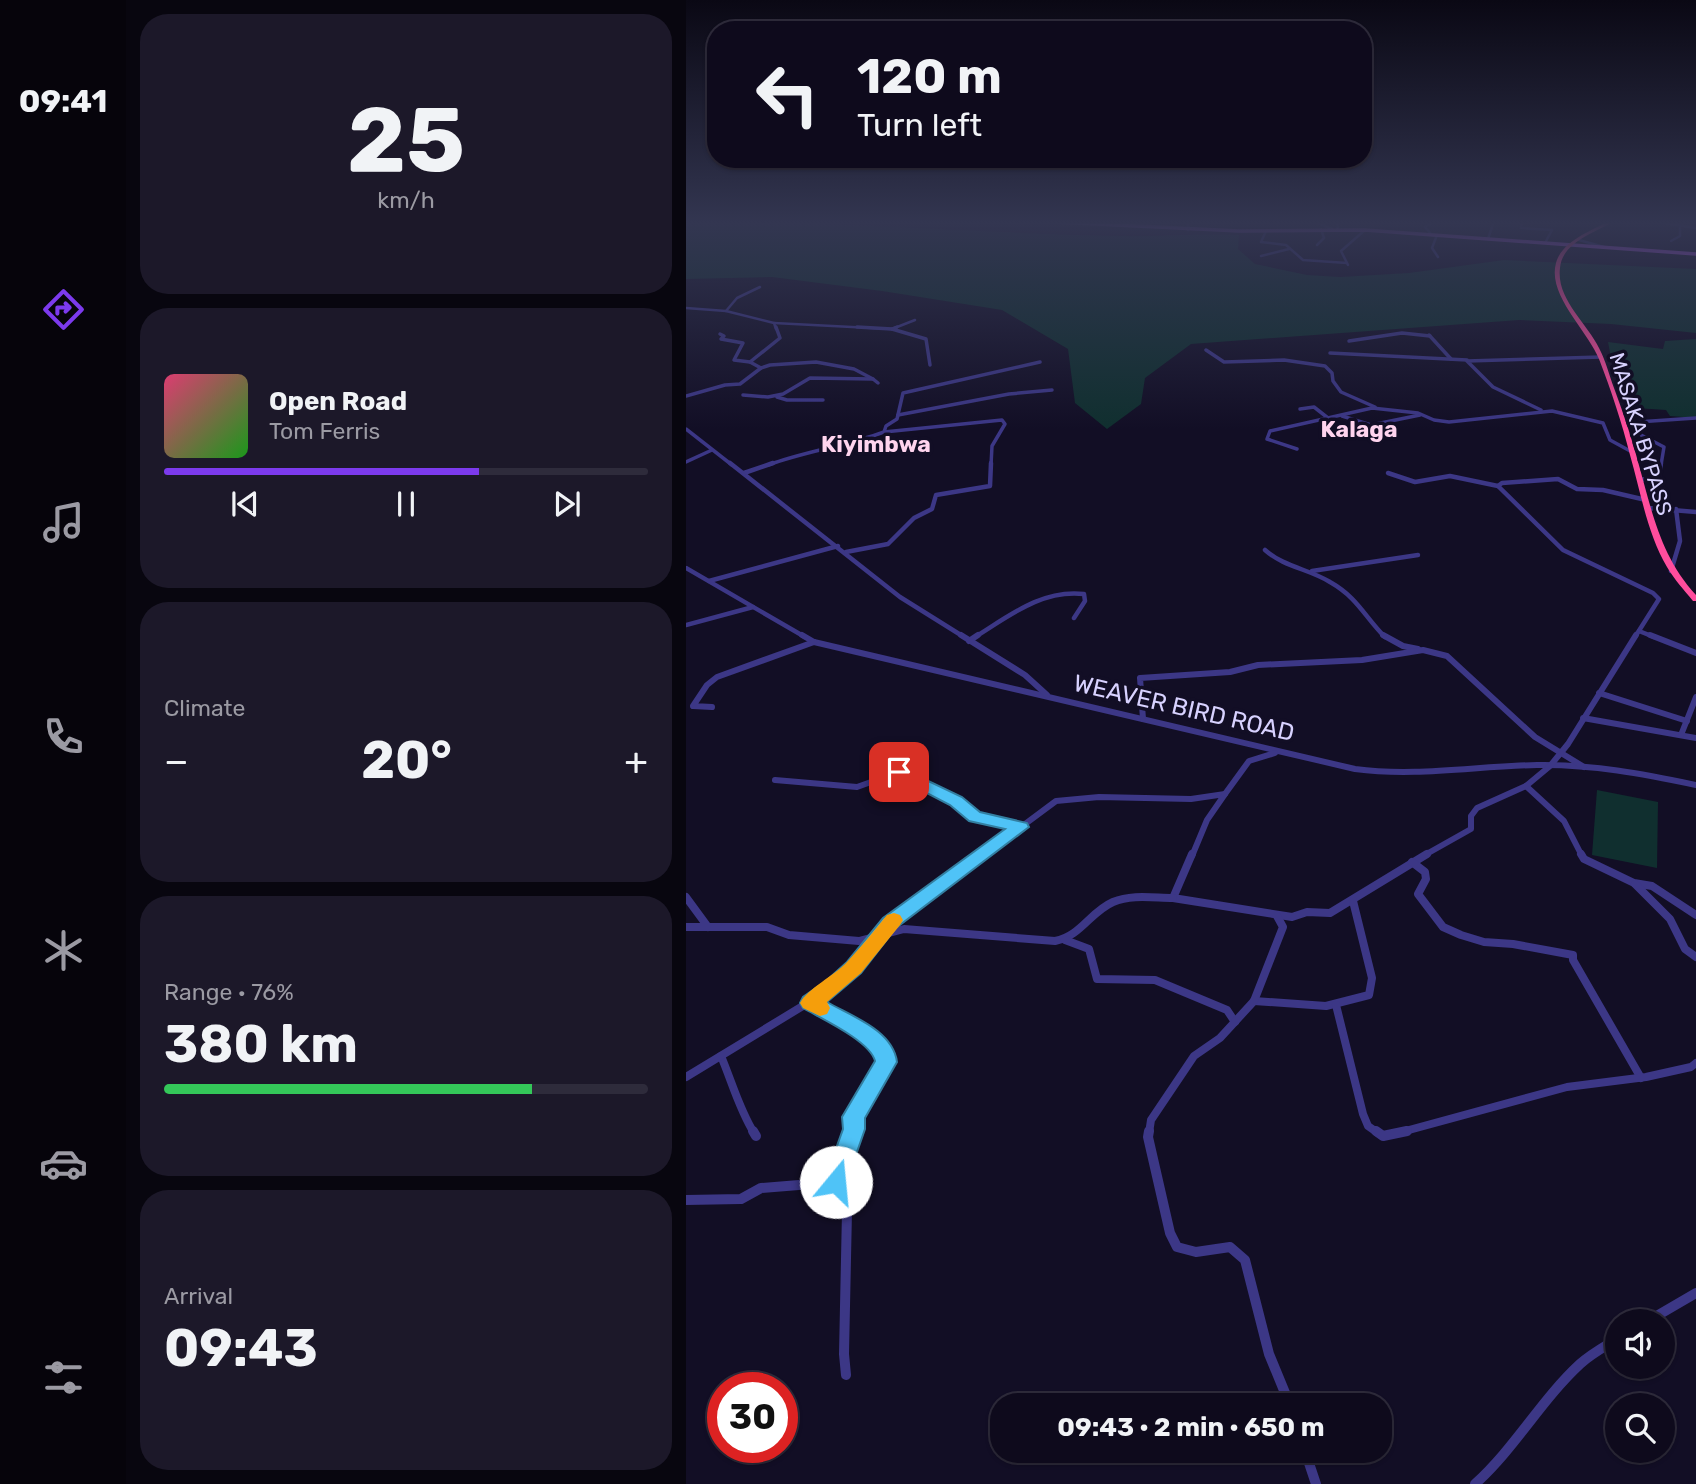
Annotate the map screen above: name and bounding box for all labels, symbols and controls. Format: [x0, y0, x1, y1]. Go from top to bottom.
text: 120 m [857, 47, 1002, 105]
icon: left [742, 49, 833, 140]
text: 09:41 [19, 82, 107, 120]
text: 25 [347, 86, 465, 194]
text: Turn left [857, 106, 982, 144]
text: km/h [377, 186, 435, 214]
icon: directions [39, 285, 88, 334]
street label: MASAKA BYPASS [1604, 350, 1678, 518]
text: Open Road [269, 386, 407, 417]
district label: Kalaga [1321, 415, 1397, 443]
text: Tom Ferris [269, 417, 380, 445]
district label: Kiyimbwa [821, 430, 931, 458]
icon: previous [226, 485, 264, 523]
icon: pause [387, 485, 425, 523]
icon: next [548, 485, 586, 523]
icon: music [39, 498, 88, 547]
street label: WEAVER BIRD ROAD [1071, 669, 1297, 747]
text: Climate [164, 694, 245, 722]
icon: phone [39, 712, 88, 761]
text: 20° [361, 729, 452, 791]
text: − [164, 738, 189, 784]
text: + [624, 738, 648, 784]
pin [869, 742, 929, 802]
icon: arrive [880, 753, 918, 791]
icon: climate [39, 926, 88, 975]
text: Range · 76% [164, 978, 294, 1006]
text: 380 km [164, 1013, 358, 1075]
icon: car [39, 1139, 88, 1188]
position arrow [799, 1145, 873, 1219]
text: Arrival [164, 1282, 233, 1310]
map controls [1605, 1309, 1675, 1463]
button: sound [1605, 1309, 1675, 1379]
text: 09:43 [164, 1317, 318, 1379]
icon: filters [39, 1353, 88, 1402]
speed limit sign: 30 [707, 1372, 798, 1463]
button: search [1605, 1393, 1675, 1463]
text: 09:43 · 2 min · 650 m [1057, 1412, 1325, 1443]

